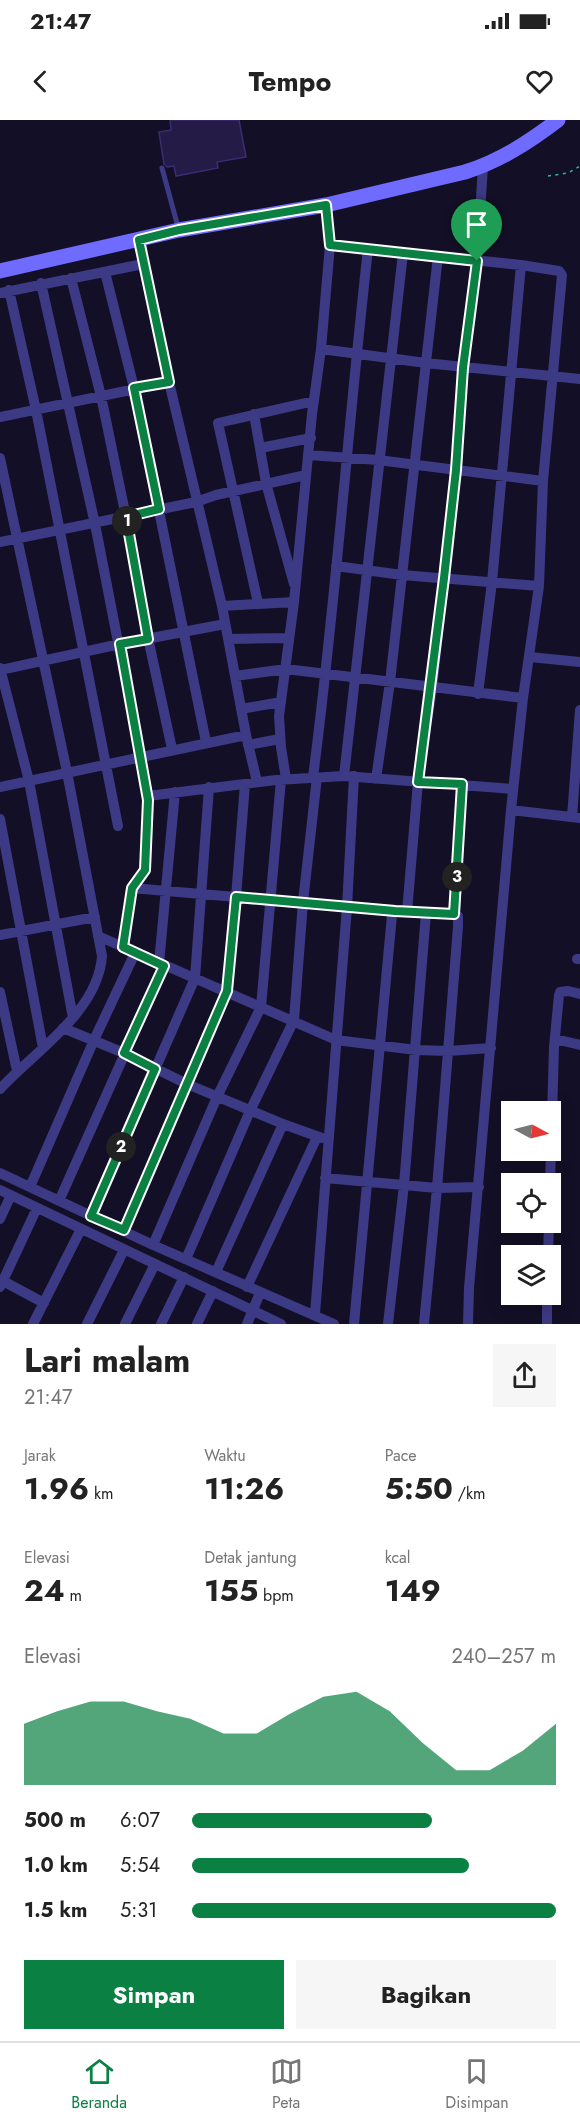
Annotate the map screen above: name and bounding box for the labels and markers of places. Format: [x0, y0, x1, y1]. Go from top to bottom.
pin [451, 199, 502, 261]
pin: 1 [112, 506, 142, 536]
pin: 3 [442, 862, 472, 892]
pin: 2 [106, 1132, 136, 1162]

